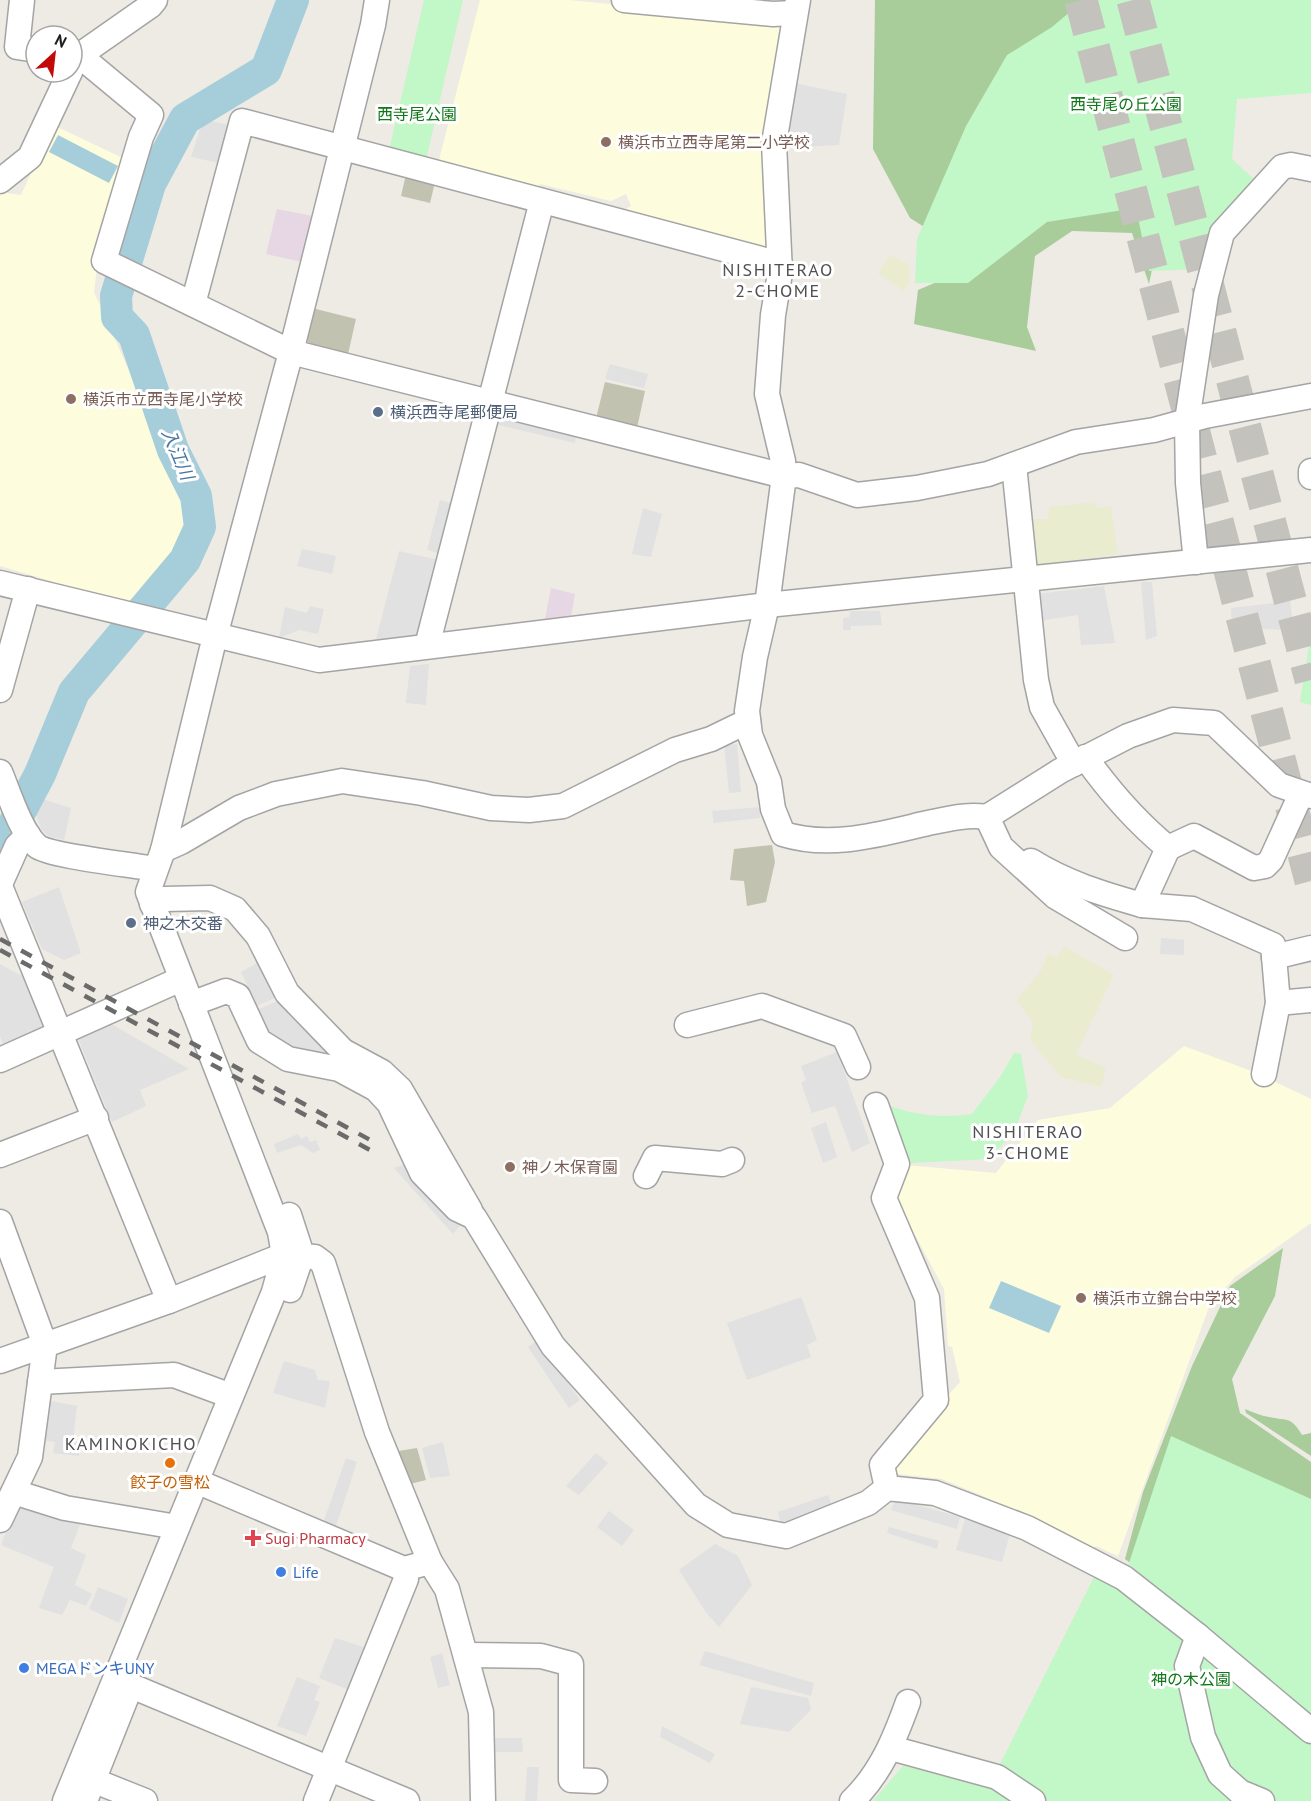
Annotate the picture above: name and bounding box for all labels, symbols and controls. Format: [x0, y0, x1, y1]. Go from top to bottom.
north arrow [24, 24, 84, 84]
text: N [52, 29, 70, 52]
park label: 西寺尾の丘公園 [1070, 94, 1182, 114]
park label: 西寺尾公園 [377, 104, 457, 124]
place label: 横浜市立西寺尾第二小学校 [618, 132, 810, 152]
marker: 横浜市立西寺尾第二小学校 [599, 135, 613, 149]
district label: NISHITERAO 2-CHOME [722, 258, 834, 302]
place label: 横浜市立西寺尾小学校 [83, 389, 243, 409]
marker: 横浜市立西寺尾小学校 [64, 392, 78, 406]
place label: 横浜西寺尾郵便局 [390, 402, 518, 422]
marker: 横浜西寺尾郵便局 [371, 405, 385, 419]
water label: 入江川 [157, 425, 200, 485]
place label: 神之木交番 [143, 913, 223, 933]
marker: 神之木交番 [124, 916, 138, 930]
district label: NISHITERAO 3-CHOME [972, 1120, 1084, 1164]
place label: 神ノ木保育園 [522, 1157, 618, 1177]
marker: 神ノ木保育園 [503, 1160, 517, 1174]
place label: 横浜市立錦台中学校 [1093, 1288, 1237, 1308]
marker: 横浜市立錦台中学校 [1074, 1291, 1088, 1305]
district label: KAMINOKICHO [65, 1432, 197, 1455]
marker: 餃子の雪松 [163, 1456, 177, 1470]
place label: 餃子の雪松 [130, 1472, 210, 1492]
place label: Sugi Pharmacy [265, 1528, 366, 1548]
marker: Sugi Pharmacy [246, 1531, 260, 1545]
place label: Life [293, 1562, 319, 1582]
marker: Life [274, 1565, 288, 1579]
place label: MEGAドンキUNY [36, 1658, 155, 1678]
marker: MEGAドンキUNY [17, 1661, 31, 1675]
park label: 神の木公園 [1151, 1669, 1231, 1689]

